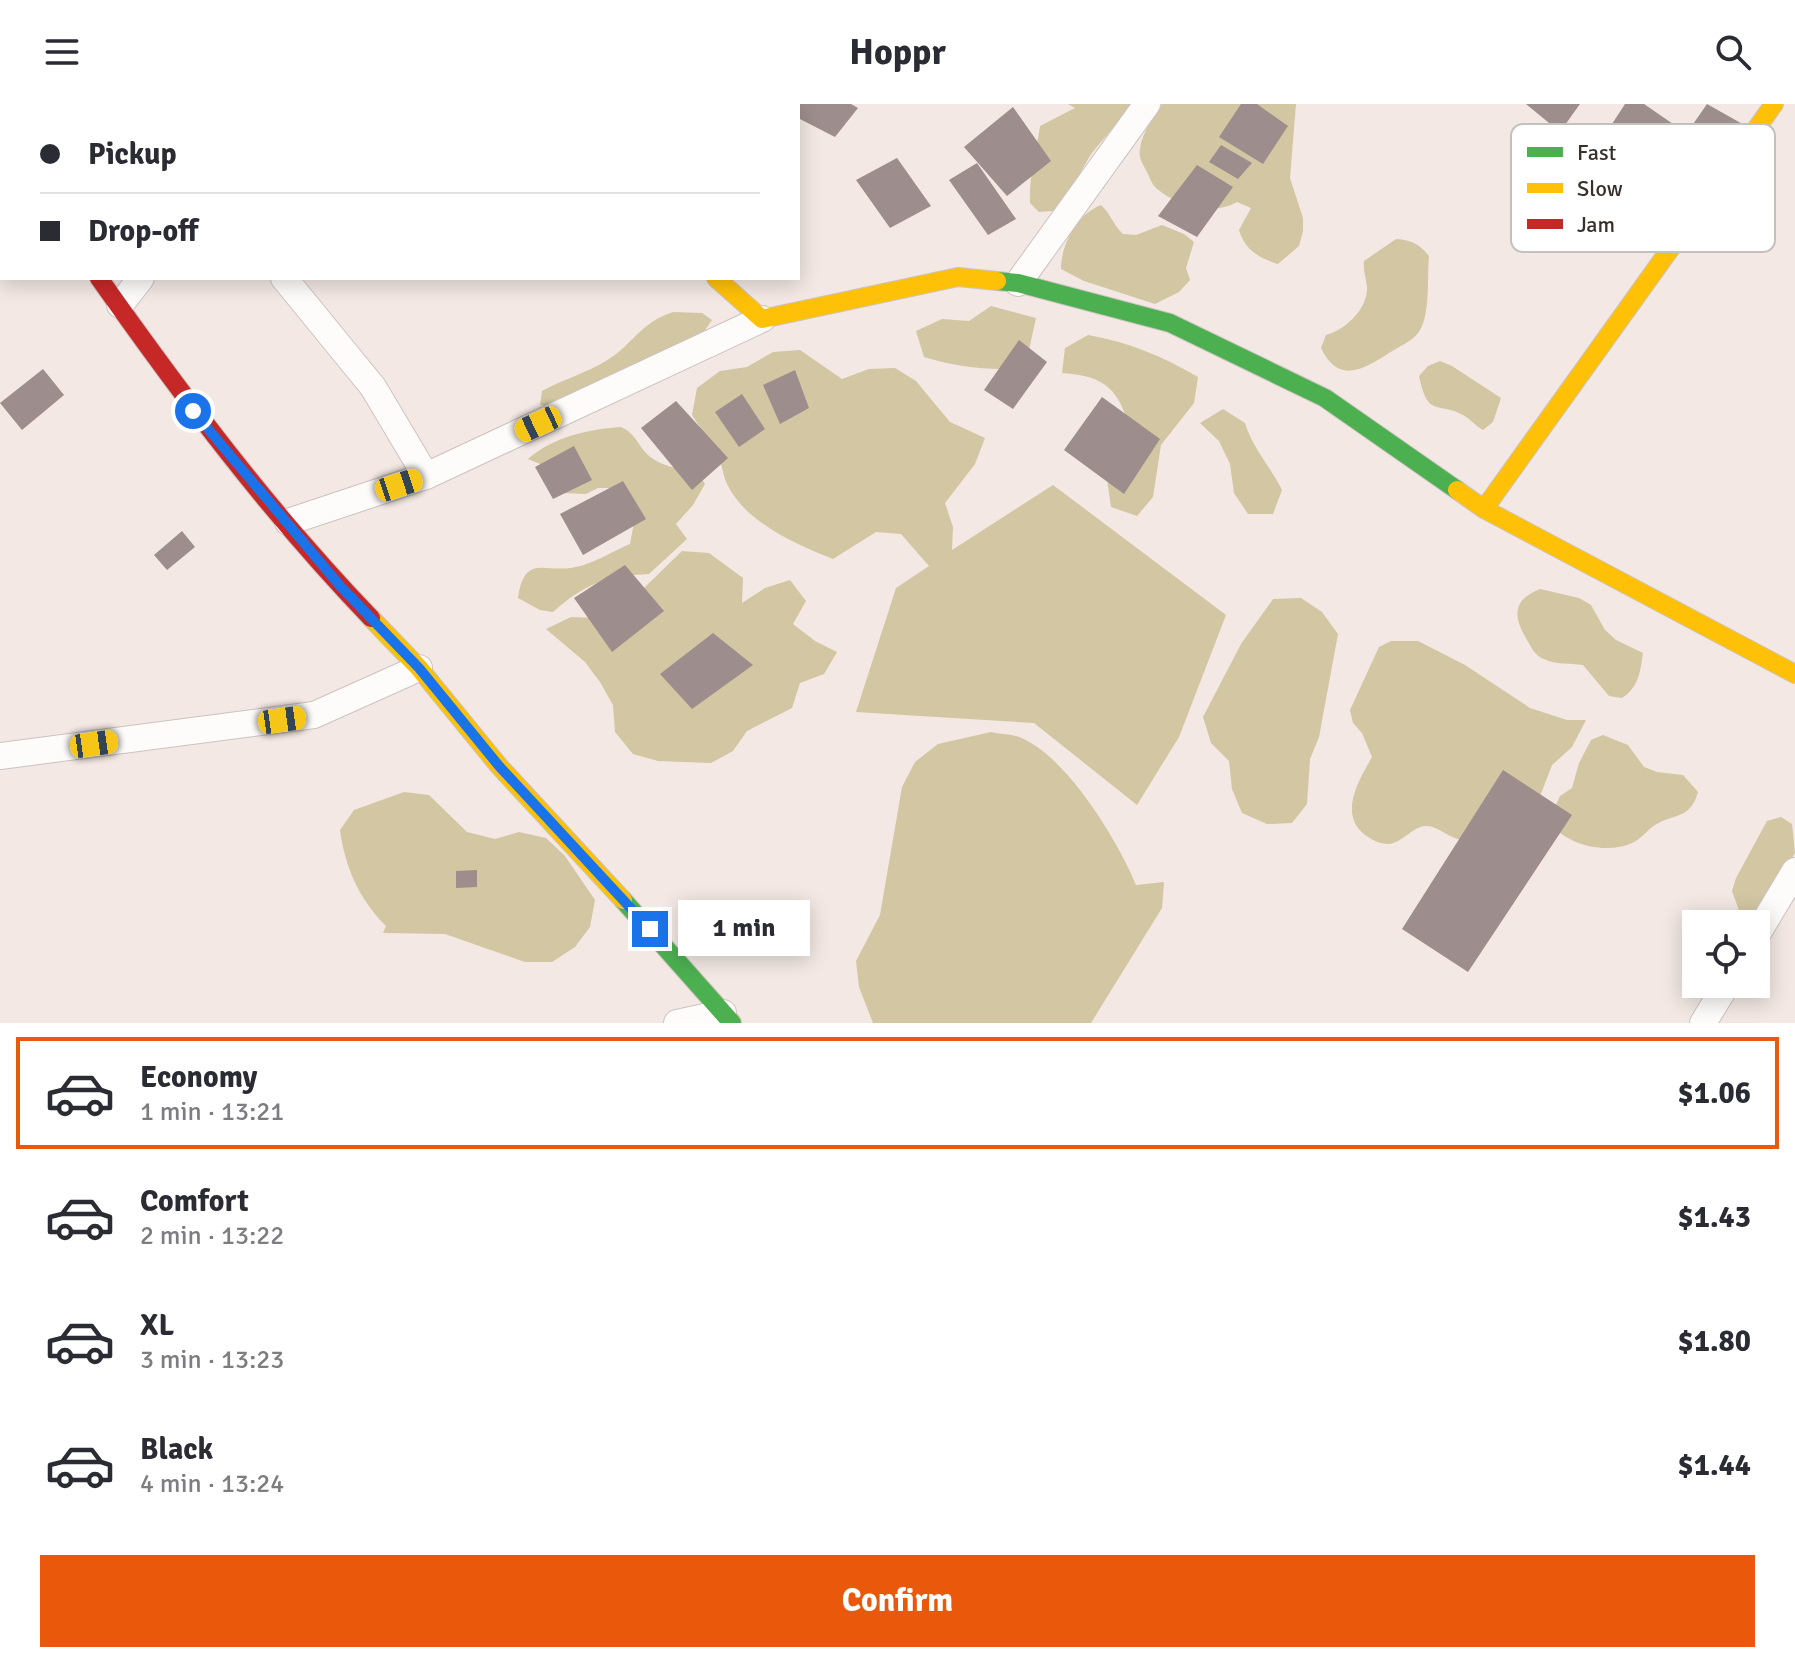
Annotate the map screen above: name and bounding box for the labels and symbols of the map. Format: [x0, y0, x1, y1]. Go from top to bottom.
legend [1511, 124, 1775, 252]
text: Fast [1577, 139, 1617, 166]
text: Slow [1577, 175, 1623, 202]
text: Jam [1577, 211, 1615, 238]
route start [175, 393, 211, 429]
car [511, 403, 565, 445]
car [372, 466, 426, 504]
car [257, 705, 307, 735]
car [69, 729, 119, 759]
callout: 1 min [678, 901, 810, 957]
route end [632, 911, 668, 947]

